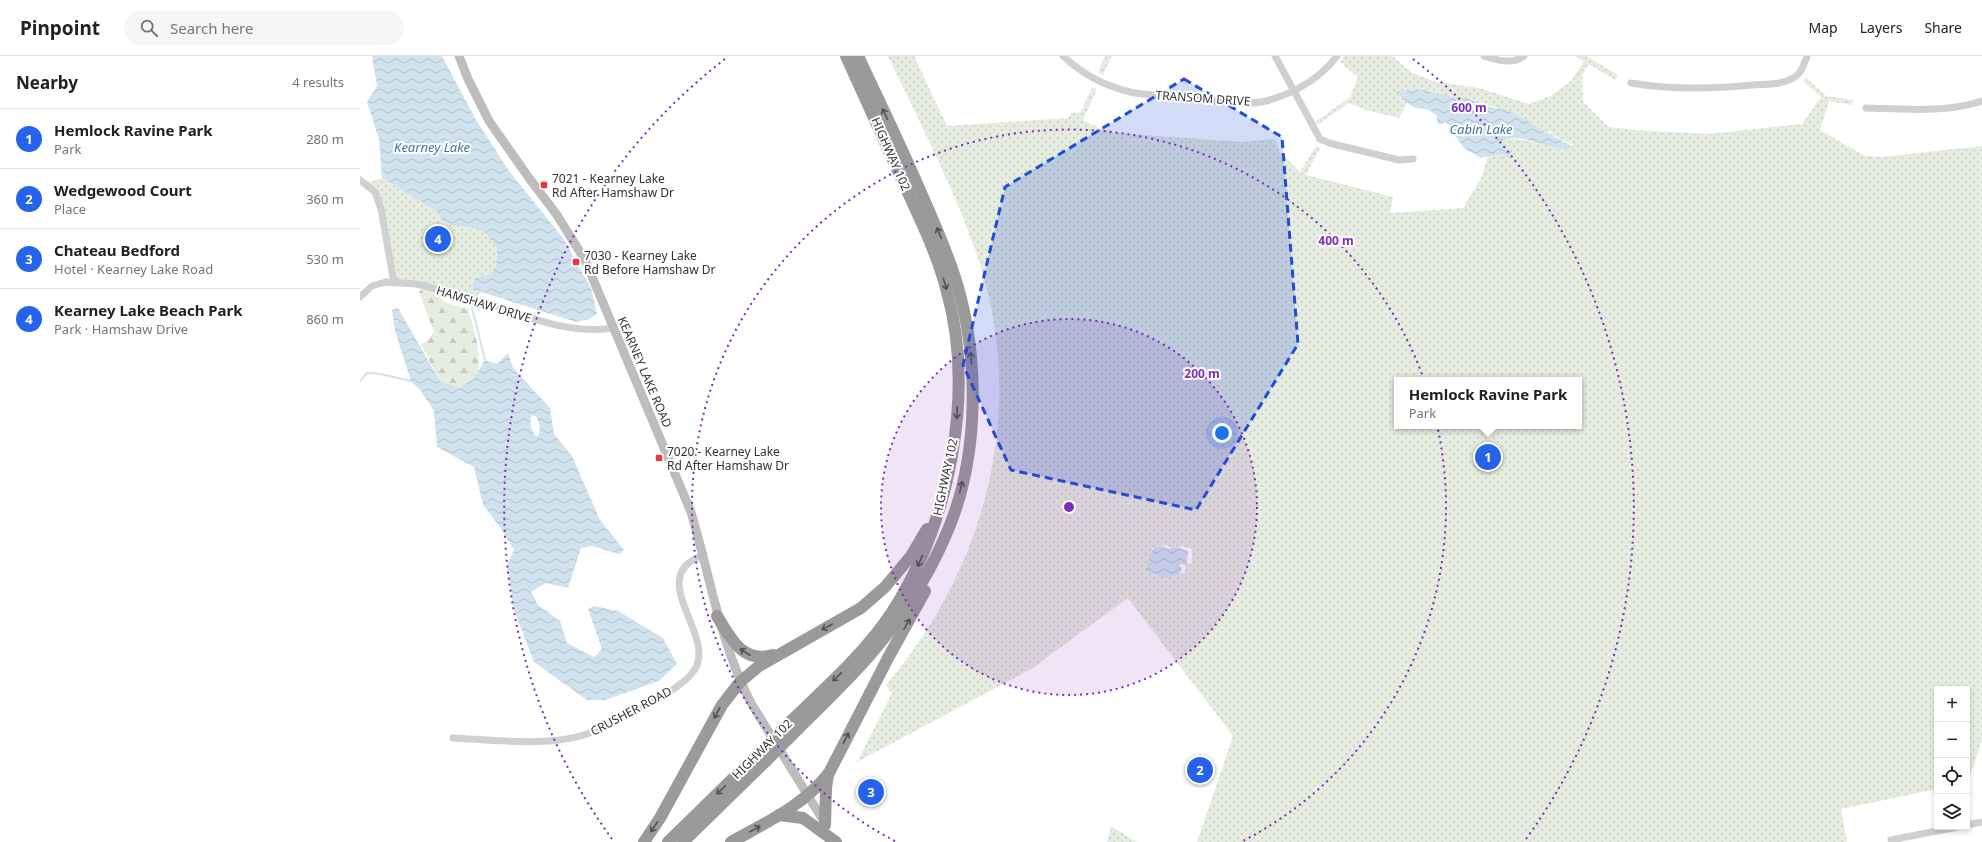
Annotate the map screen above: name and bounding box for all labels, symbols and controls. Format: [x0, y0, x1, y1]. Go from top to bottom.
search box [124, 10, 404, 46]
text: Pinpoint [20, 15, 100, 41]
icon: search [138, 17, 160, 39]
text: Search here [170, 18, 253, 38]
text: Map [1809, 18, 1838, 37]
text: Layers [1860, 18, 1902, 37]
text: Share [1924, 18, 1962, 37]
text: Nearby [16, 71, 78, 94]
text: 4 results [292, 73, 344, 91]
street label: TRANSOM DRIVE [1155, 86, 1251, 110]
text: 600 m [1451, 99, 1487, 116]
one-way arrow [881, 108, 888, 120]
street label: HIGHWAY 102 [867, 115, 915, 194]
text: Hemlock Ravine Park [54, 120, 213, 140]
water label: Cabin Lake [1449, 120, 1513, 138]
text: 1 [25, 130, 33, 148]
text: 280 m [306, 130, 344, 148]
water label: Kearney Lake [394, 138, 470, 156]
text: Park [54, 140, 81, 158]
place label: 7021 - Kearney Lake Rd After Hamshaw Dr [552, 170, 674, 201]
text: Wedgewood Court [54, 180, 192, 200]
marker: 7021 - Kearney Lake Rd After Hamshaw Dr [539, 180, 549, 190]
text: 2 [25, 190, 33, 208]
text: 360 m [306, 190, 344, 208]
text: Place [54, 200, 86, 218]
pin: 4 [425, 224, 451, 254]
one-way arrow [934, 227, 942, 239]
text: 400 m [1318, 232, 1354, 249]
text: Chateau Bedford [54, 240, 180, 260]
place label: 7030 - Kearney Lake Rd Before Hamshaw Dr [584, 247, 716, 278]
text: 3 [25, 250, 33, 268]
text: 530 m [306, 250, 344, 268]
marker: 7030 - Kearney Lake Rd Before Hamshaw Dr [571, 257, 581, 267]
text: Hotel · Kearney Lake Road [54, 260, 213, 278]
one-way arrow [942, 277, 949, 290]
street label: HAMSHAW DRIVE [434, 281, 534, 327]
text: Kearney Lake Beach Park [54, 300, 243, 320]
text: 4 [25, 310, 33, 328]
text: 860 m [306, 310, 344, 328]
street label: KEARNEY LAKE ROAD [614, 314, 676, 430]
text: Park · Hamshaw Drive [54, 320, 188, 338]
one-way arrow [967, 352, 974, 365]
text: 200 m [1184, 365, 1220, 382]
popup [1394, 377, 1582, 429]
text: Hemlock Ravine Park [1409, 384, 1567, 404]
text: Park [1409, 404, 1436, 422]
one-way arrow [953, 406, 960, 419]
your location [1212, 423, 1232, 443]
street label: HIGHWAY 102 [929, 437, 962, 517]
pin: 1 [1475, 442, 1501, 472]
place label: 7020 - Kearney Lake Rd After Hamshaw Dr [667, 443, 789, 474]
marker: 7020 - Kearney Lake Rd After Hamshaw Dr [654, 453, 664, 463]
one-way arrow [957, 481, 965, 494]
centre of rings [1062, 500, 1076, 514]
one-way arrow [916, 554, 923, 566]
one-way arrow [904, 618, 912, 630]
one-way arrow [821, 624, 833, 631]
one-way arrow [739, 647, 751, 655]
one-way arrow [832, 672, 842, 682]
street label: CRUSHER ROAD [587, 682, 675, 740]
map controls [1934, 686, 1970, 830]
button: + [1934, 686, 1970, 722]
one-way arrow [712, 707, 720, 719]
street label: HIGHWAY 102 [728, 715, 796, 783]
button: − [1934, 722, 1970, 758]
one-way arrow [843, 733, 851, 745]
pin: 2 [1187, 755, 1213, 785]
button: locate [1934, 758, 1970, 794]
pin: 3 [858, 777, 884, 807]
one-way arrow [716, 785, 726, 795]
button: layers [1934, 794, 1970, 830]
one-way arrow [650, 821, 658, 832]
one-way arrow [749, 824, 761, 832]

